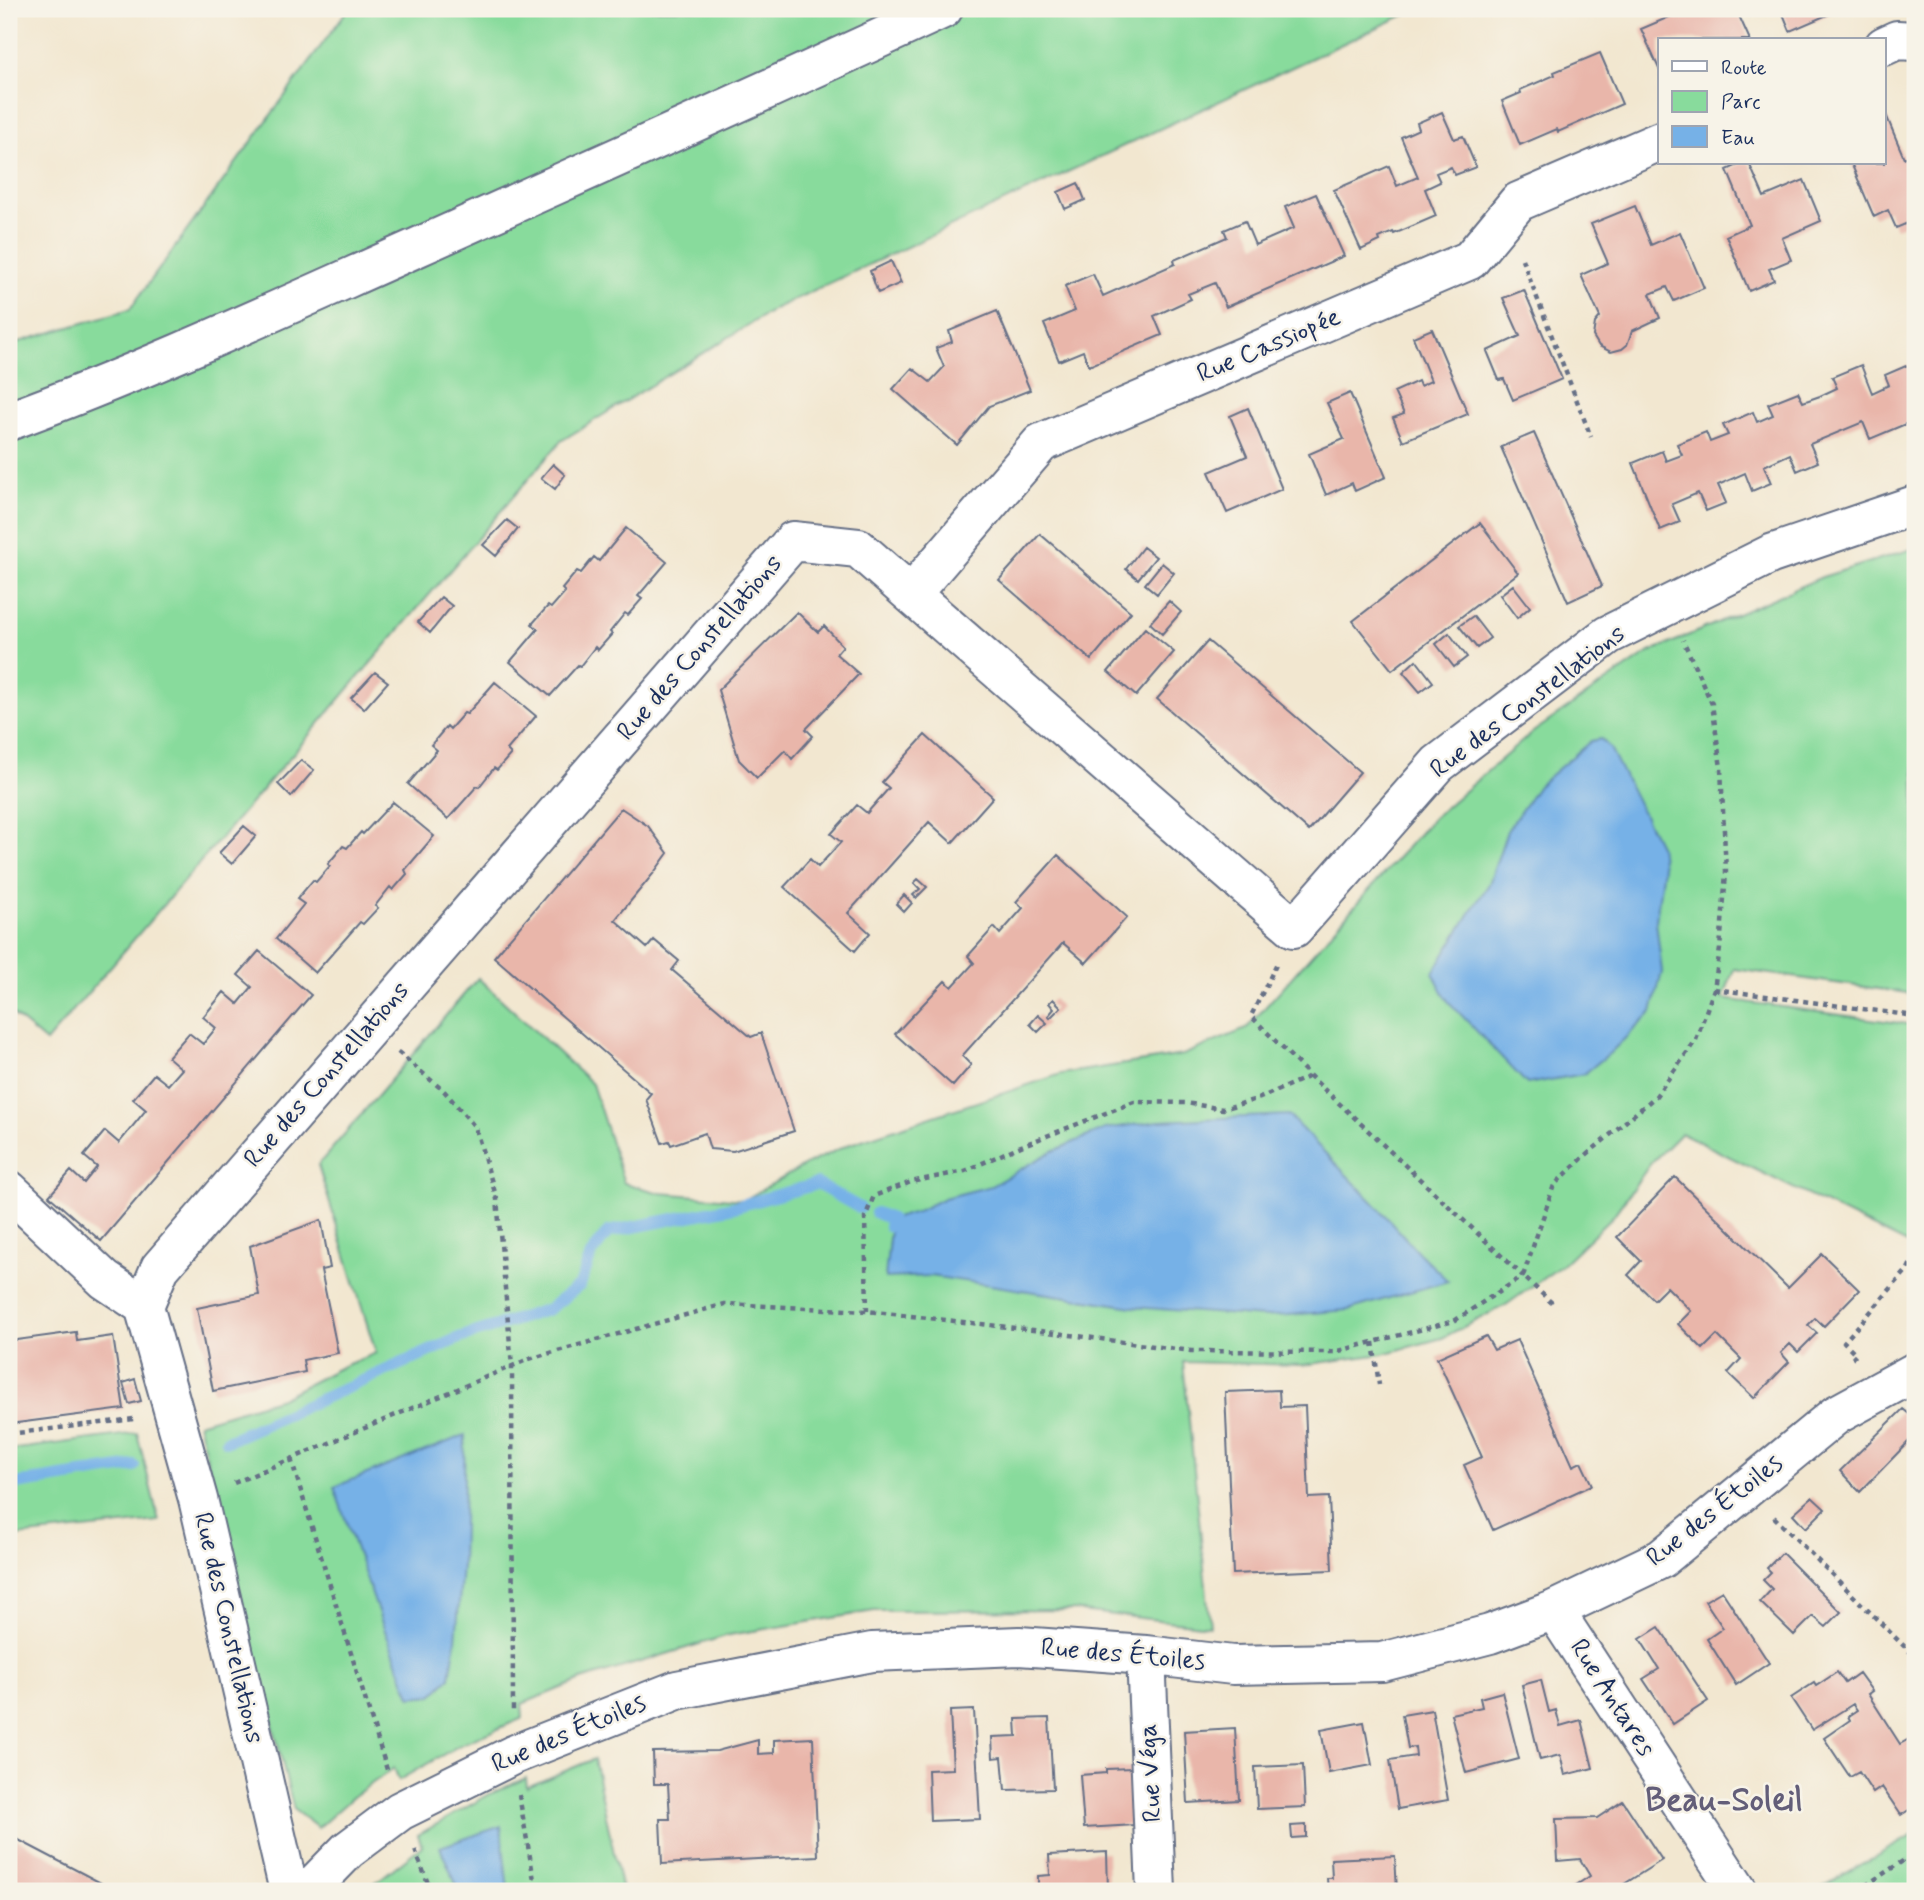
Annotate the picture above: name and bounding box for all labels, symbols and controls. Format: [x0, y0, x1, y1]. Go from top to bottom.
legend [1658, 38, 1885, 164]
text: Route [1721, 54, 1767, 82]
text: Parc [1721, 88, 1761, 116]
text: Eau [1721, 124, 1755, 152]
street label: Rue Cassiopée [1192, 300, 1346, 392]
street label: Rue des Constellations [610, 548, 790, 748]
street label: Rue des Constellations [1423, 617, 1633, 787]
street label: Rue des Constellations [237, 975, 417, 1175]
street label: Rue des Étoiles [1638, 1445, 1790, 1575]
street label: Rue des Constellations [185, 1509, 271, 1747]
street label: Rue des Étoiles [1039, 1629, 1207, 1679]
street label: Rue Antares [1561, 1633, 1663, 1763]
street label: Rue des Étoiles [486, 1684, 651, 1782]
street label: Rue Véga [1131, 1723, 1171, 1823]
district label: Beau-Soleil [1645, 1779, 1803, 1823]

